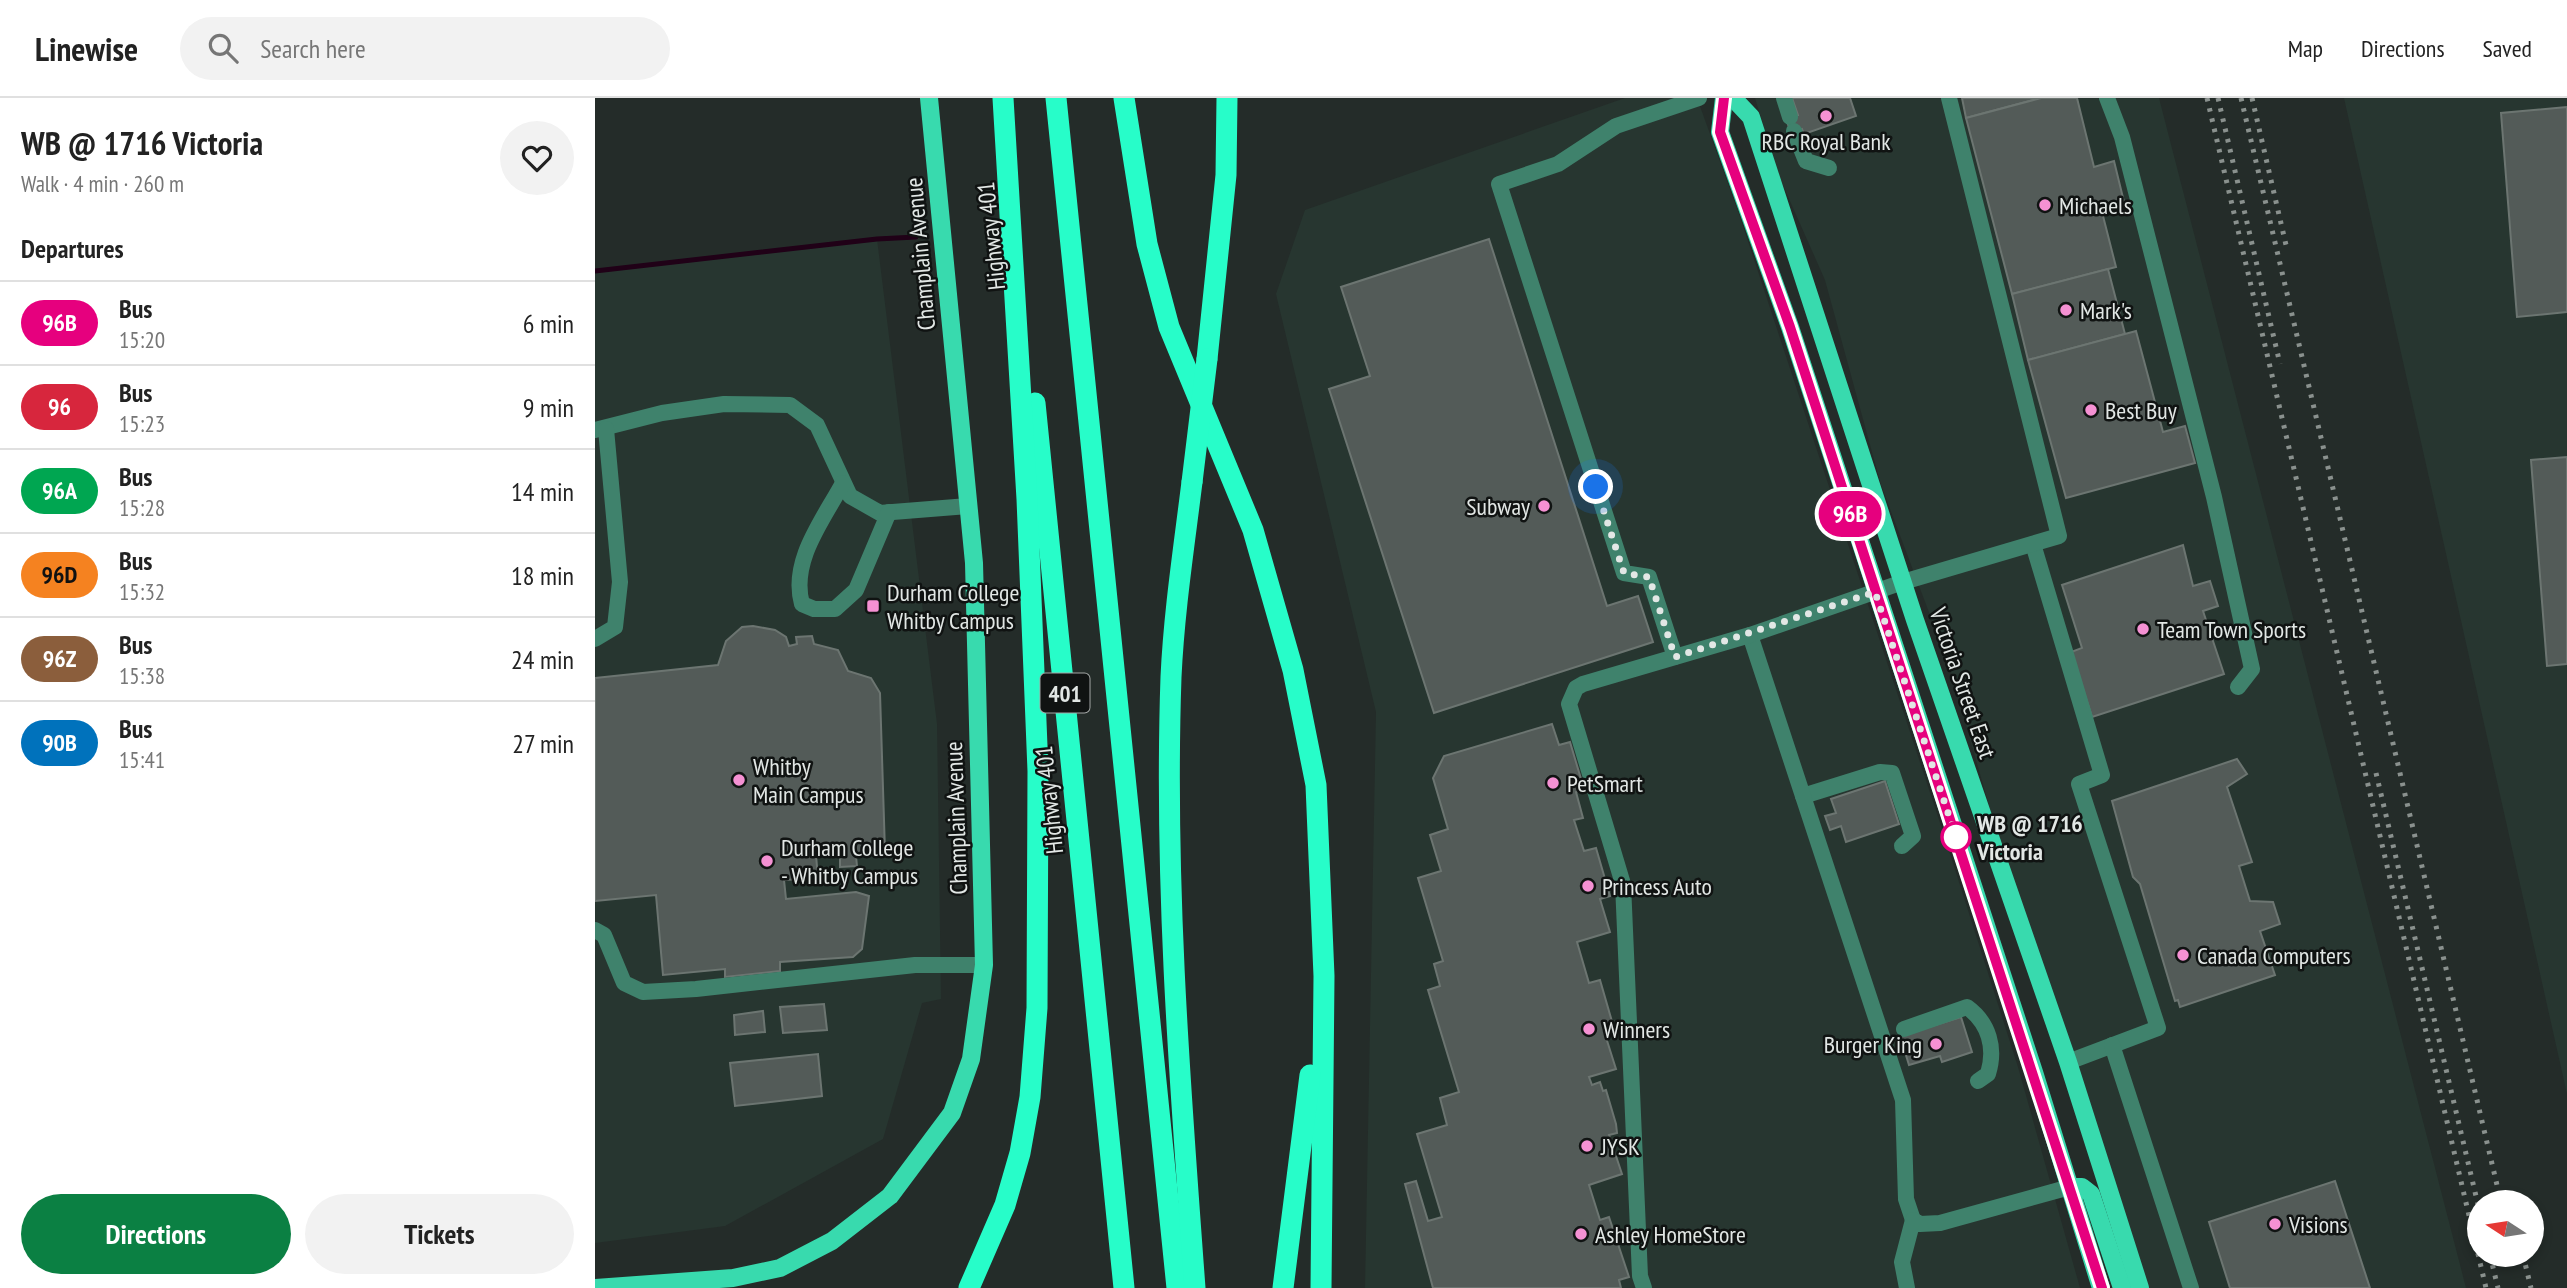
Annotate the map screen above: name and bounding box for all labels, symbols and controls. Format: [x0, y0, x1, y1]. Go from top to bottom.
search box [180, 17, 670, 80]
text: Linewise [35, 27, 138, 70]
icon: search [204, 29, 242, 67]
text: Search here [260, 32, 366, 65]
text: Map [2288, 33, 2323, 64]
text: Directions [2361, 33, 2445, 64]
text: Saved [2483, 33, 2532, 64]
marker: RBC Royal Bank [1818, 108, 1834, 124]
text: WB @ 1716 Victoria [21, 121, 263, 164]
button: heart [500, 121, 574, 195]
place label: RBC Royal Bank [1762, 126, 1891, 157]
text: Walk · 4 min · 260 m [21, 169, 184, 198]
street label: Champlain Avenue [898, 176, 942, 332]
street label: Highway 401 [970, 180, 1012, 292]
place label: Michaels [2059, 190, 2132, 221]
marker: Michaels [2037, 197, 2053, 213]
text: Departures [21, 232, 124, 265]
text: Bus [119, 292, 152, 325]
place label: Mark's [2080, 295, 2132, 326]
marker: Mark's [2058, 302, 2074, 318]
text: 96B [42, 307, 77, 338]
text: 6 min [523, 307, 574, 340]
text: 15:20 [119, 325, 165, 354]
text: Bus [119, 376, 152, 409]
text: 96 [48, 391, 71, 422]
text: 9 min [523, 391, 574, 424]
place label: Best Buy [2105, 395, 2177, 426]
marker: Best Buy [2083, 402, 2099, 418]
text: 15:23 [119, 409, 165, 438]
text: Bus [119, 460, 152, 493]
your location [1578, 469, 1613, 504]
text: 96A [42, 475, 77, 506]
text: 14 min [511, 475, 574, 508]
place label: Subway [1466, 491, 1530, 522]
line badge: 96B [1810, 491, 1890, 537]
text: 15:28 [119, 493, 165, 522]
marker: Subway [1536, 498, 1552, 514]
text: 96B [1833, 498, 1867, 529]
text: Bus [119, 544, 152, 577]
text: 96D [42, 559, 77, 590]
text: 18 min [511, 559, 574, 592]
text: 15:32 [119, 577, 165, 606]
place label: Durham College Whitby Campus [887, 577, 1019, 636]
marker: Durham College Whitby Campus [865, 598, 881, 614]
street label: Victoria Street East [1922, 603, 2003, 763]
place label: Team Town Sports [2157, 614, 2306, 645]
marker: Team Town Sports [2135, 621, 2151, 637]
text: Bus [119, 628, 152, 661]
text: 96Z [43, 643, 76, 674]
text: 24 min [511, 643, 574, 676]
text: 15:38 [119, 661, 165, 690]
road number: 401 [1041, 674, 1089, 712]
text: Bus [119, 712, 152, 745]
text: 90B [42, 727, 77, 758]
text: 27 min [512, 727, 574, 760]
street label: Champlain Avenue [938, 741, 974, 895]
street label: Highway 401 [1028, 744, 1070, 856]
text: 15:41 [119, 745, 165, 774]
place label: Whitby Main Campus [753, 751, 864, 810]
place label: PetSmart [1567, 768, 1643, 799]
marker: Whitby Main Campus [731, 772, 747, 788]
marker: PetSmart [1545, 775, 1561, 791]
place label: WB @ 1716 Victoria [1976, 808, 2083, 867]
marker: WB @ 1716 Victoria [1941, 822, 1971, 852]
place label: Durham College - Whitby Campus [781, 832, 918, 891]
marker: Durham College - Whitby Campus [759, 853, 775, 869]
place label: Princess Auto [1602, 871, 1712, 902]
marker: Princess Auto [1580, 878, 1596, 894]
place label: Canada Computers [2197, 940, 2351, 971]
marker: Canada Computers [2175, 947, 2191, 963]
place label: Winners [1603, 1014, 1670, 1045]
marker: Winners [1581, 1021, 1597, 1037]
place label: Burger King [1824, 1029, 1922, 1060]
marker: Burger King [1928, 1036, 1944, 1052]
place label: JYSK [1600, 1131, 1640, 1162]
marker: JYSK [1579, 1138, 1595, 1154]
north arrow [2467, 1190, 2545, 1267]
map controls [2467, 1190, 2544, 1267]
button: Directions [21, 1194, 291, 1274]
button: Tickets [305, 1194, 574, 1274]
place label: Visions [2288, 1209, 2348, 1240]
marker: Visions [2267, 1216, 2283, 1232]
place label: Ashley HomeStore [1595, 1219, 1746, 1250]
marker: Ashley HomeStore [1573, 1226, 1589, 1242]

